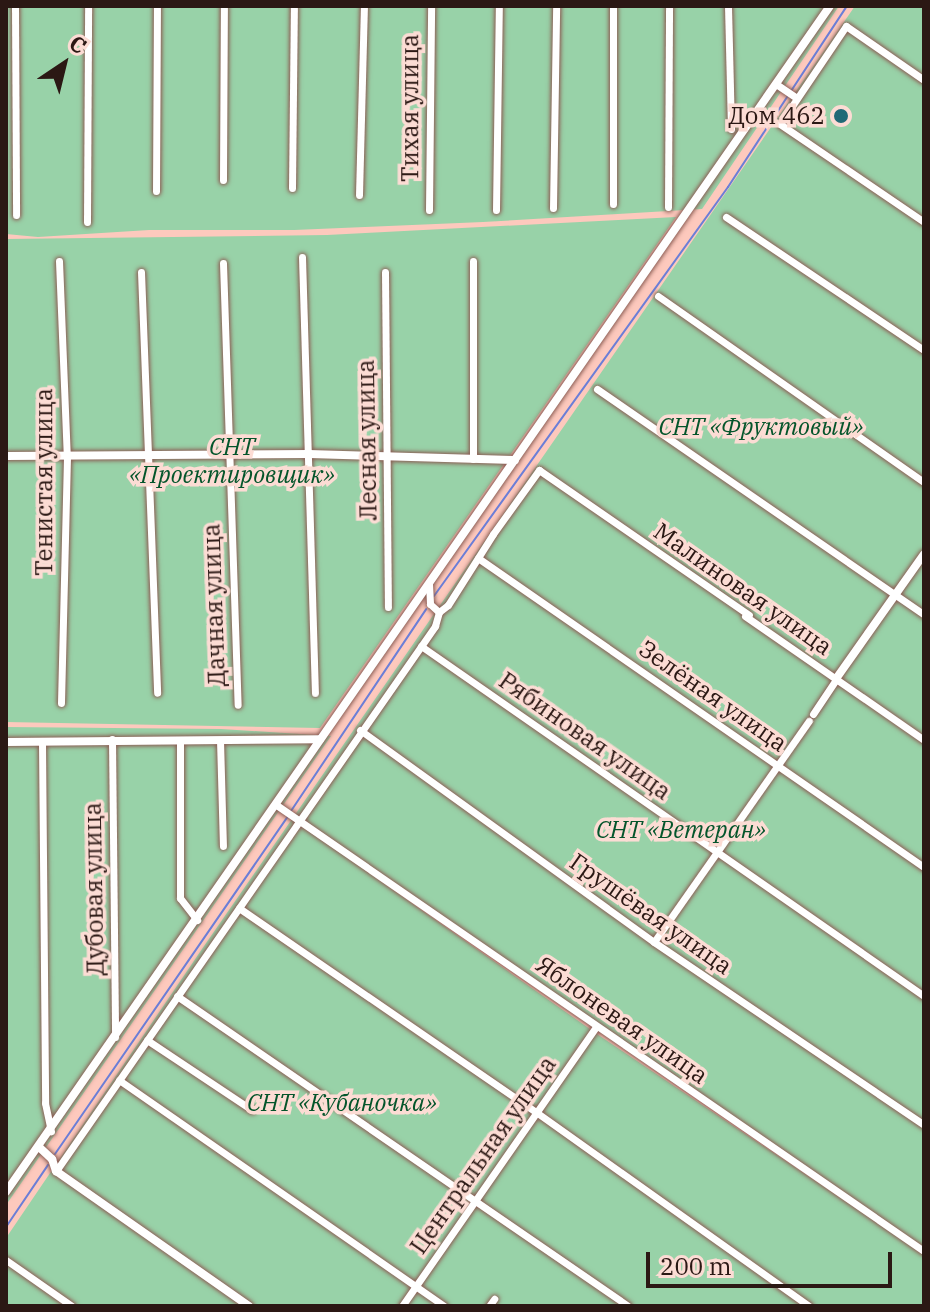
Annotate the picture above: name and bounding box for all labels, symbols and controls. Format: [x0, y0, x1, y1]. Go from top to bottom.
north arrow [24, 24, 104, 104]
text: С [64, 28, 92, 60]
street label: Тихая улица [396, 34, 424, 182]
place label: Дом 462 [728, 102, 825, 130]
marker: Дом 462 [832, 107, 850, 125]
street label: Лесная улица [351, 359, 383, 521]
street label: Тенистая улица [30, 388, 58, 576]
park label: СНТ «Фруктовый» [659, 413, 863, 441]
park label: СНТ «Проектировщик» [129, 433, 335, 489]
street label: Малиновая улица [648, 517, 838, 661]
street label: Дачная улица [197, 523, 231, 687]
street label: Зелёная улица [633, 634, 793, 758]
street label: Рябиновая улица [493, 666, 677, 806]
street label: Дубовая улица [78, 802, 110, 976]
park label: СНТ «Ветеран» [596, 816, 766, 844]
street label: Грушёвая улица [564, 847, 738, 981]
street label: Яблоневая улица [531, 950, 713, 1090]
street label: Центральная улица [404, 1051, 562, 1259]
park label: СНТ «Кубаночка» [247, 1089, 437, 1117]
scale bar [650, 1236, 896, 1286]
text: 200 m [660, 1250, 732, 1282]

